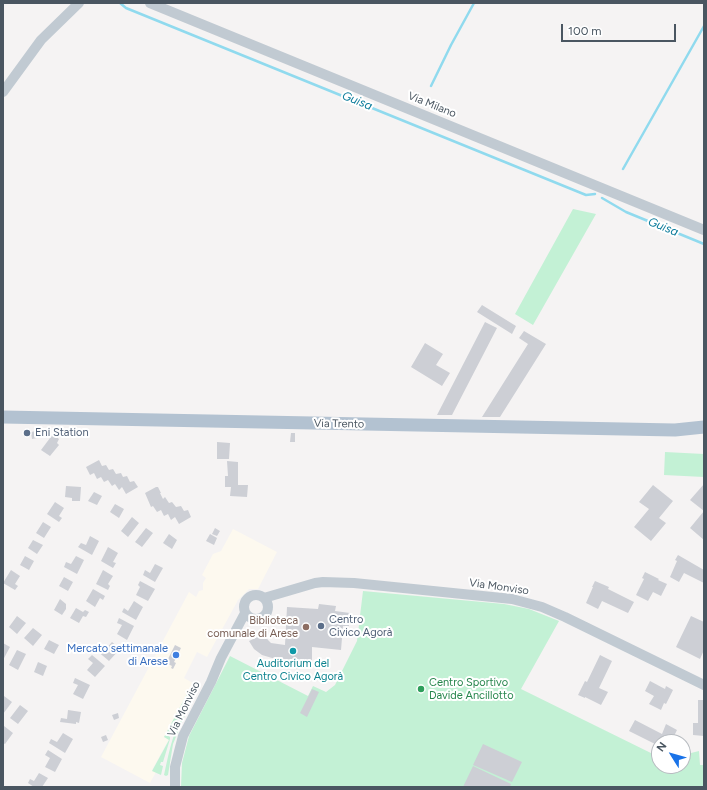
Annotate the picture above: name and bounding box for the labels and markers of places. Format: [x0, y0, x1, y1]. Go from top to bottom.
place label: Eni Station [35, 426, 89, 440]
marker: Eni Station [22, 428, 32, 438]
place label: Centro Civico Agorà [329, 613, 392, 639]
place label: Biblioteca comunale di Arese [207, 614, 298, 640]
marker: Centro Civico Agorà [316, 621, 326, 631]
marker: Biblioteca comunale di Arese [301, 622, 311, 632]
place label: Mercato settimanale di Arese [67, 642, 168, 668]
marker: Auditorium del Centro Civico Agorà [288, 646, 298, 656]
marker: Mercato settimanale di Arese [171, 650, 181, 660]
place label: Auditorium del Centro Civico Agorà [243, 657, 343, 683]
place label: Centro Sportivo Davide Ancillotto [429, 676, 514, 702]
marker: Centro Sportivo Davide Ancillotto [416, 684, 426, 694]

